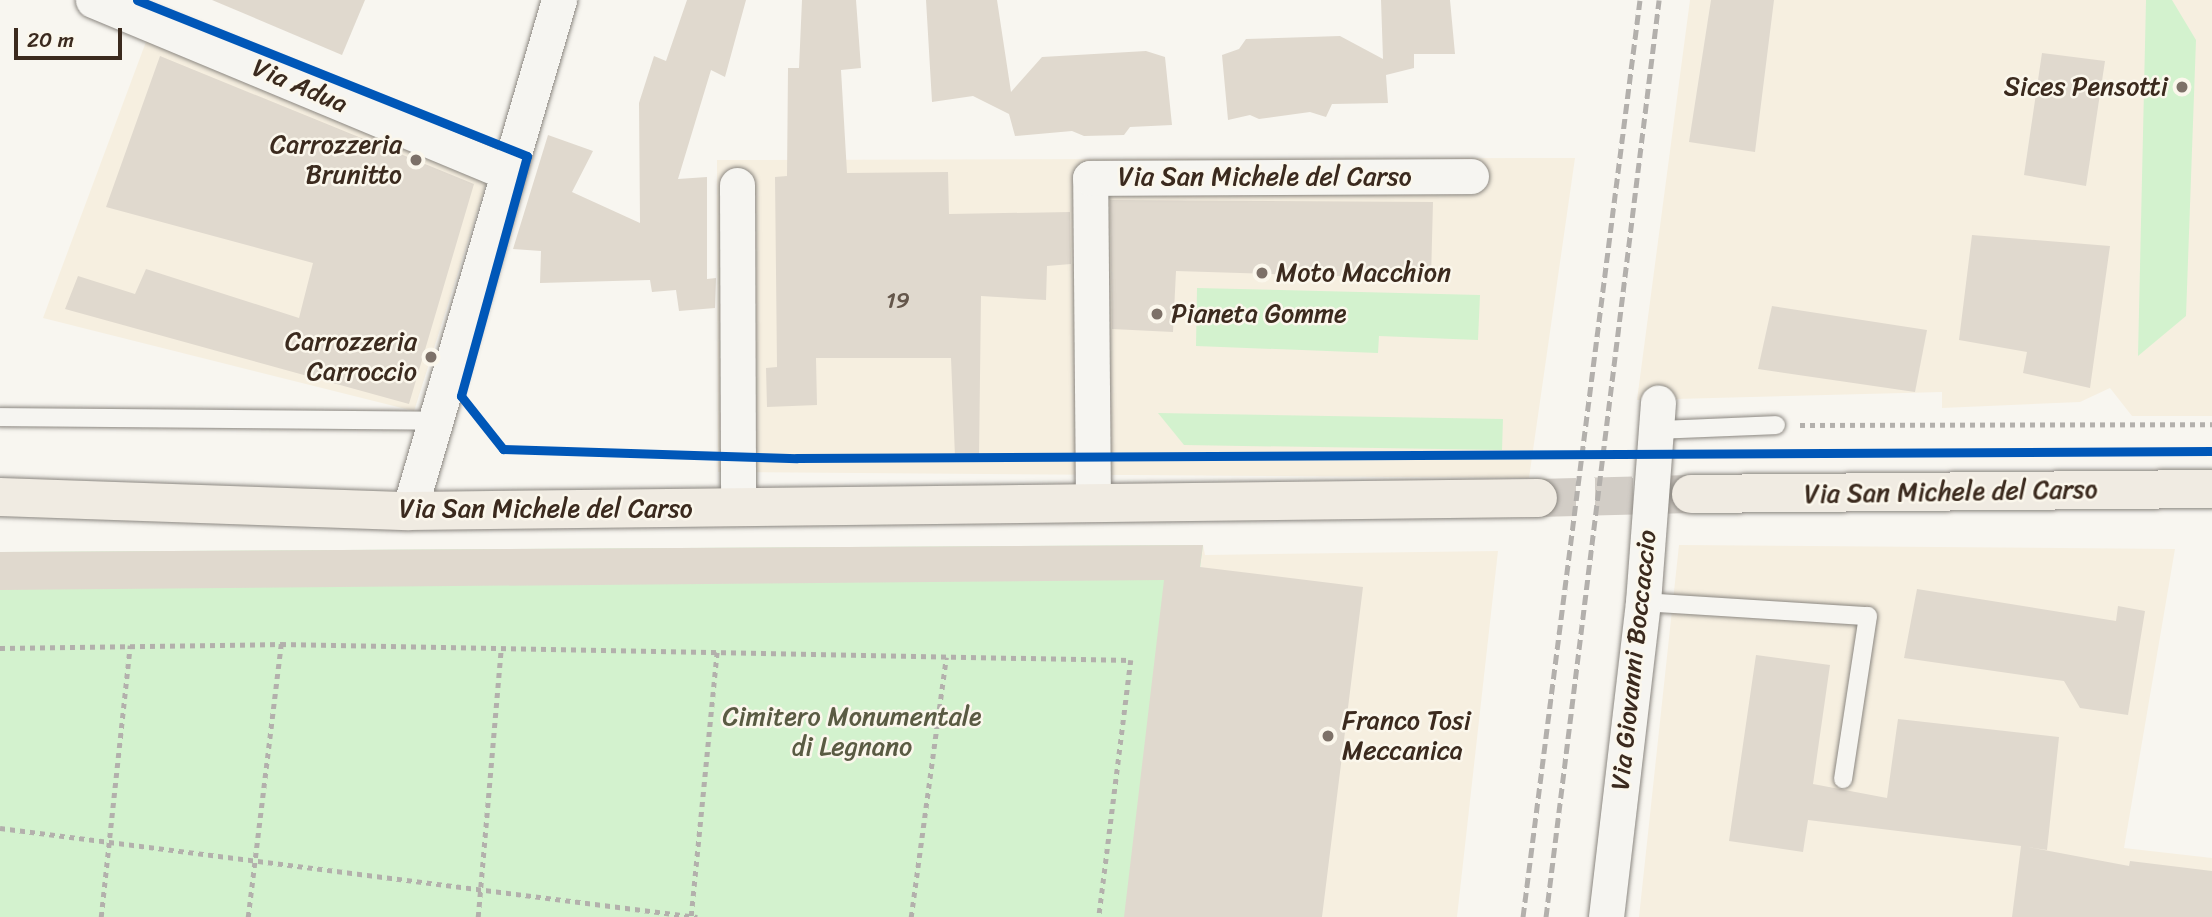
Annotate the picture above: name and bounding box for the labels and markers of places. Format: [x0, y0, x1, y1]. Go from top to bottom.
place label: Sices Pensotti [2002, 71, 2168, 103]
marker: Sices Pensotti [2174, 79, 2190, 95]
place label: Carrozzeria Brunitto [270, 129, 402, 190]
marker: Carrozzeria Brunitto [408, 152, 424, 168]
place label: Moto Macchion [1276, 257, 1450, 289]
marker: Moto Macchion [1254, 265, 1270, 281]
place label: Pianeta Gomme [1171, 298, 1347, 330]
marker: Pianeta Gomme [1149, 306, 1165, 322]
place label: Carrozzeria Carroccio [285, 326, 417, 388]
marker: Carrozzeria Carroccio [423, 349, 439, 365]
place label: Franco Tosi Meccanica [1342, 705, 1471, 766]
marker: Franco Tosi Meccanica [1320, 728, 1336, 744]

